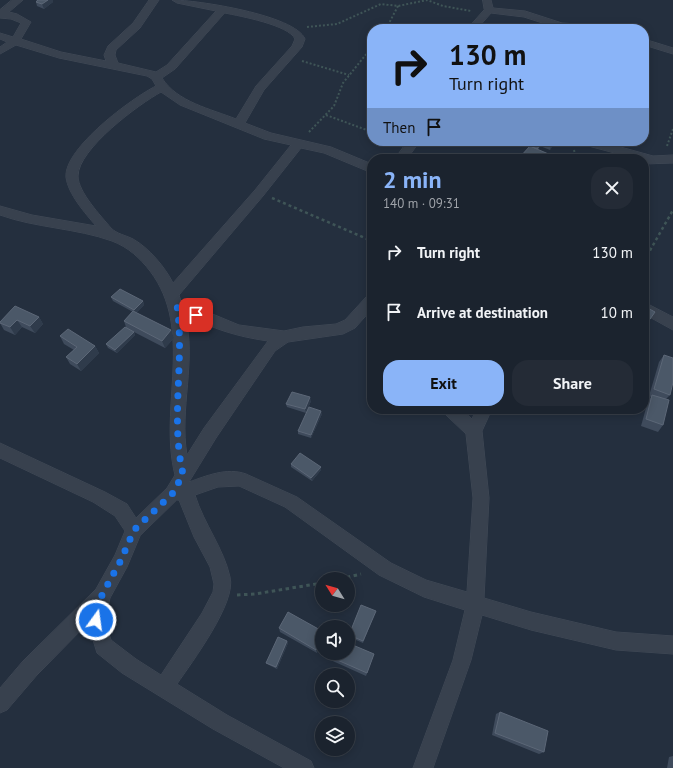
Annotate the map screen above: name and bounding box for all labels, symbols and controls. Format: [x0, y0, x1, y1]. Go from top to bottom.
text: 130 m [449, 36, 526, 73]
icon: right [383, 40, 435, 92]
text: Turn right [449, 72, 524, 95]
icon: arrive [423, 116, 445, 138]
text: Then [383, 118, 415, 137]
text: 2 min [383, 164, 442, 195]
button: close [591, 167, 633, 209]
text: 140 m · 09:31 [383, 195, 460, 212]
icon: right [383, 241, 405, 263]
text: Turn right [417, 243, 480, 262]
text: 130 m [592, 243, 633, 262]
pin [179, 298, 213, 332]
icon: arrive [383, 301, 405, 323]
text: Arrive at destination [417, 303, 548, 322]
text: 10 m [600, 303, 633, 322]
icon: arrive [185, 304, 207, 326]
button: Exit [383, 360, 504, 406]
button: Share [512, 360, 633, 406]
north arrow [315, 572, 355, 612]
map controls [315, 572, 355, 756]
position arrow [75, 599, 117, 641]
button: sound [315, 620, 355, 660]
button: search [315, 668, 355, 708]
button: layers [315, 716, 355, 756]

